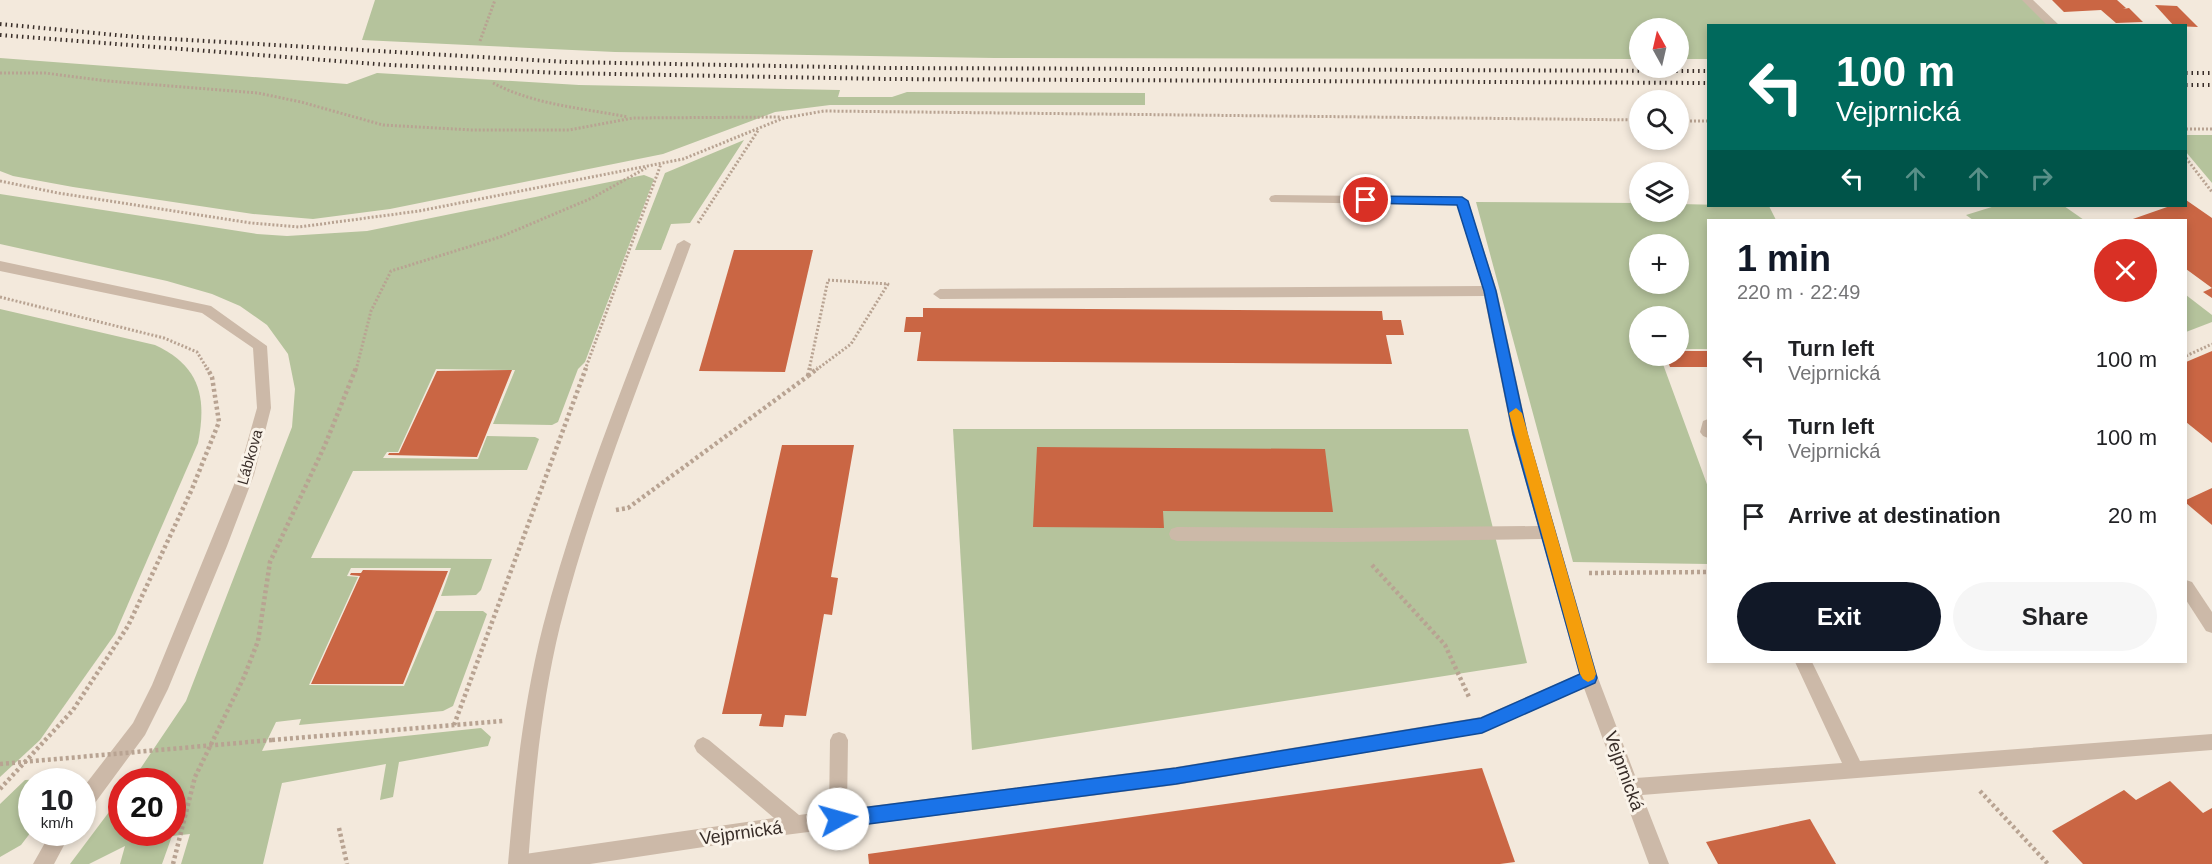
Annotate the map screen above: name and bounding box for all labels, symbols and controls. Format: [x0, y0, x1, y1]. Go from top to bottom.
north arrow [1629, 18, 1689, 78]
map controls [1629, 18, 1689, 366]
icon: left [1737, 48, 1815, 126]
text: 100 m [1836, 48, 1955, 95]
button: search [1629, 90, 1689, 150]
text: Vejprnická [1836, 97, 1961, 127]
button: layers [1629, 162, 1689, 222]
icon: left [1836, 162, 1869, 195]
icon: ahead [1899, 162, 1932, 195]
icon: ahead [1962, 162, 1995, 195]
icon: right [2025, 162, 2058, 195]
pin [1340, 174, 1391, 225]
icon: arrive [1349, 183, 1382, 216]
button: + [1629, 234, 1689, 294]
text: 1 min [1737, 238, 1831, 279]
button: close [2094, 239, 2157, 302]
text: 220 m · 22:49 [1737, 281, 1860, 303]
button: − [1629, 306, 1689, 366]
text: Turn left [1788, 336, 1874, 361]
icon: left [1737, 344, 1770, 377]
text: 100 m [2096, 347, 2157, 372]
text: Vejprnická [1788, 362, 1880, 384]
text: Turn left [1788, 414, 1874, 439]
icon: left [1737, 422, 1770, 455]
text: 100 m [2096, 425, 2157, 450]
street label: Lábkova [234, 427, 266, 486]
text: Vejprnická [1788, 440, 1880, 462]
icon: arrive [1737, 500, 1770, 533]
text: Arrive at destination [1788, 503, 2001, 528]
text: 20 m [2108, 503, 2157, 528]
button: Exit [1737, 582, 1941, 651]
button: Share [1953, 582, 2157, 651]
street label: Vejprnická [1600, 729, 1648, 814]
speed limit sign: 20 [108, 768, 186, 846]
text: 10 [40, 783, 74, 816]
position arrow [806, 787, 870, 851]
text: km/h [41, 814, 73, 831]
street label: Vejprnická [698, 817, 784, 849]

